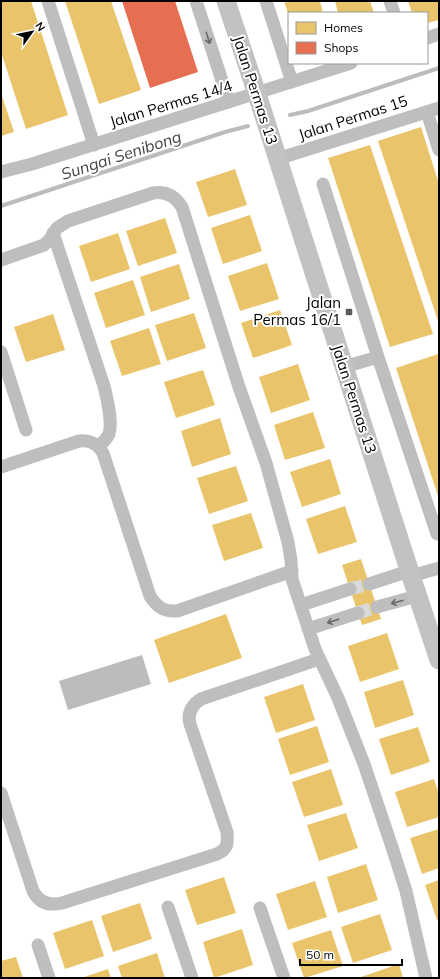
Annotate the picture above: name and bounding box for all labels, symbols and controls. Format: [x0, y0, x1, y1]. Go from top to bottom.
north arrow [12, 12, 52, 52]
legend [288, 12, 428, 64]
text: N [32, 19, 49, 34]
text: Homes [324, 20, 363, 35]
one-way arrow [205, 31, 212, 44]
street label: Jalan Permas 13 [229, 33, 282, 147]
text: Shops [324, 40, 359, 55]
street label: Jalan Permas 14/4 [107, 76, 234, 131]
street label: Jalan Permas 15 [296, 91, 410, 144]
water label: Sungai Senibong [58, 126, 184, 184]
place label: Jalan Permas 16/1 [253, 293, 341, 329]
marker: Jalan Permas 16/1 [344, 307, 354, 317]
street label: Jalan Permas 13 [328, 342, 381, 456]
one-way arrow [391, 599, 404, 606]
one-way arrow [327, 618, 340, 625]
scale bar [300, 941, 402, 967]
text: 50 m [306, 947, 334, 962]

